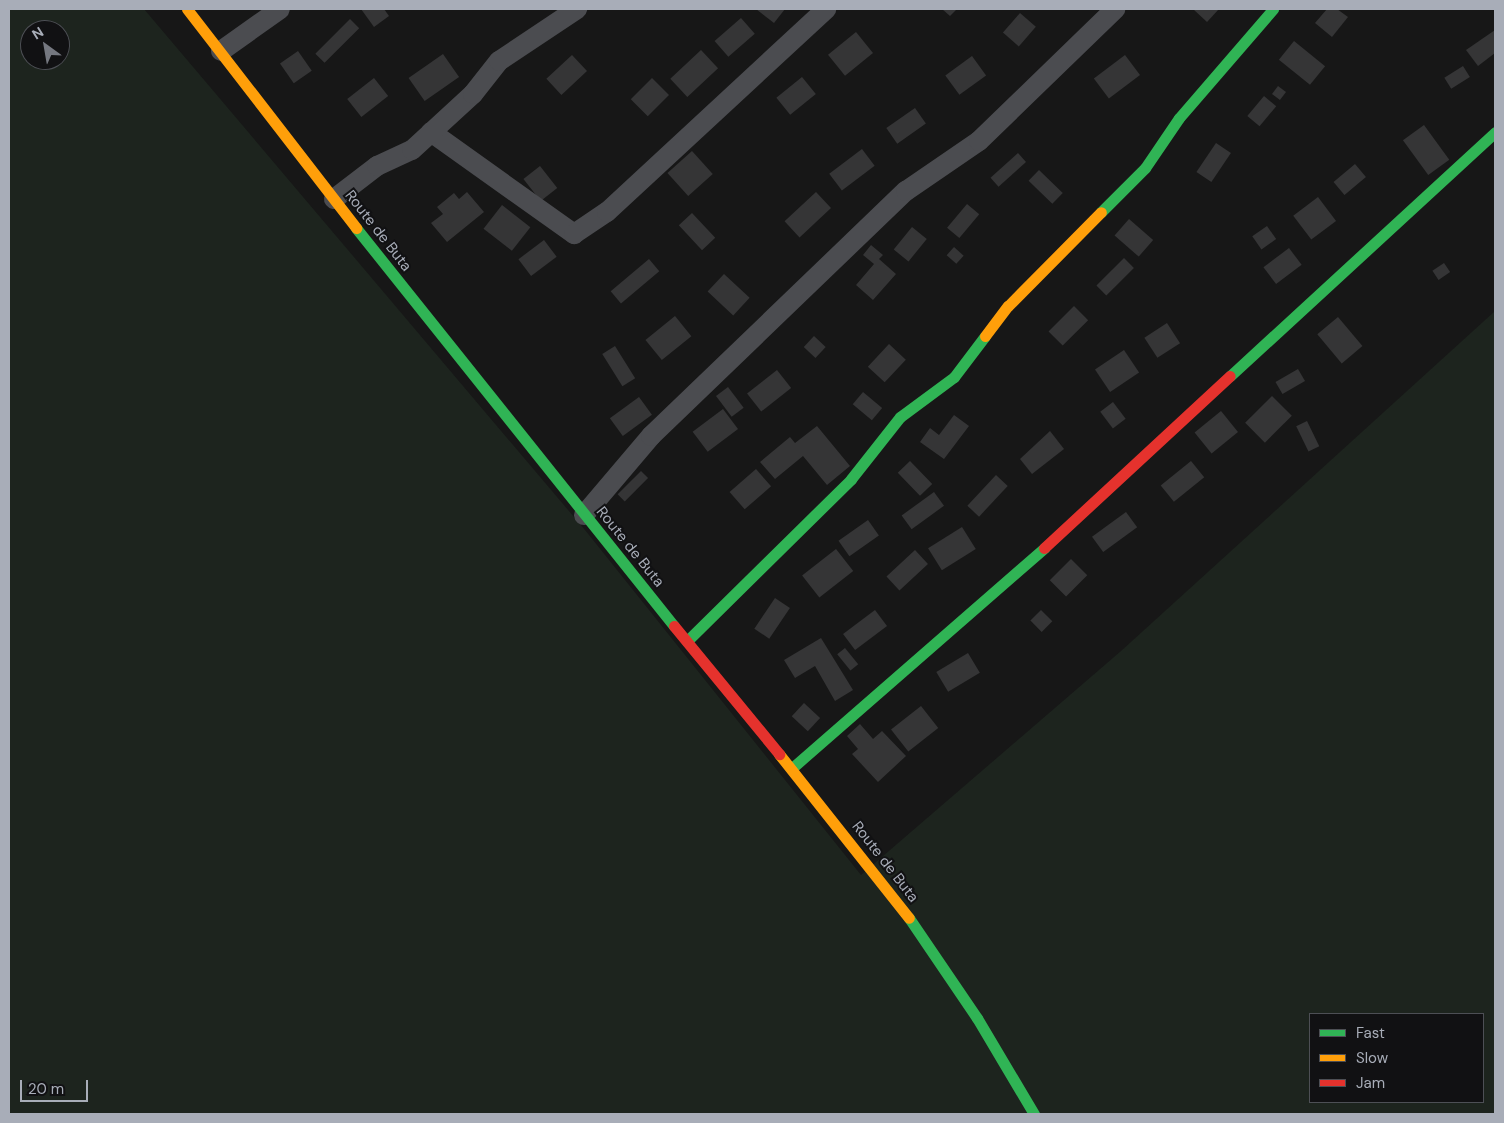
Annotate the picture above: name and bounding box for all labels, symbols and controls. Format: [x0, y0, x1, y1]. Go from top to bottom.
north arrow [20, 20, 70, 70]
text: N [28, 23, 47, 43]
street label: Route de Buta [341, 187, 415, 275]
street label: Route de Buta [592, 503, 668, 591]
street label: Route de Buta [848, 818, 922, 906]
legend [1309, 1013, 1484, 1103]
text: Fast [1356, 1023, 1385, 1043]
text: Slow [1356, 1048, 1388, 1068]
scale bar [22, 1070, 90, 1102]
text: Jam [1356, 1073, 1385, 1093]
text: 20 m [28, 1079, 64, 1099]

